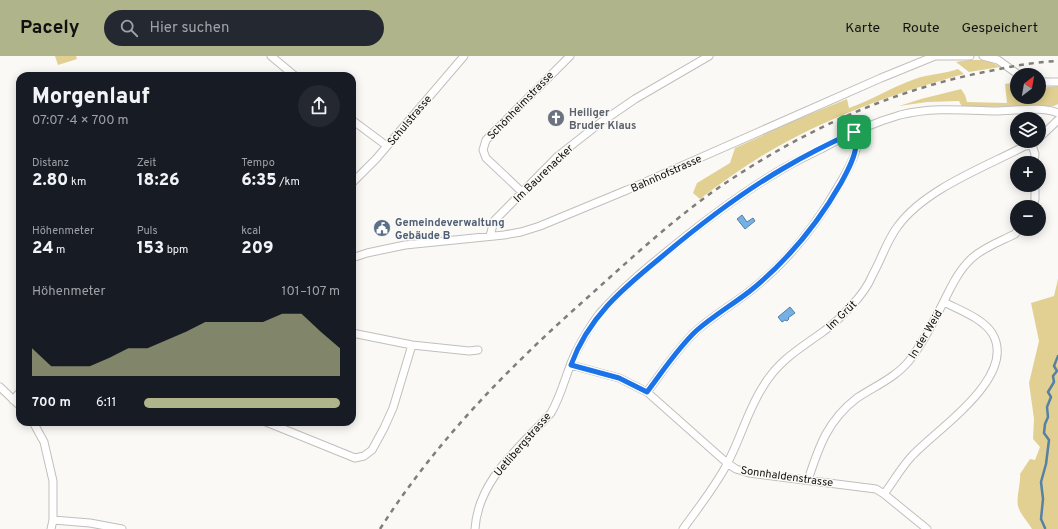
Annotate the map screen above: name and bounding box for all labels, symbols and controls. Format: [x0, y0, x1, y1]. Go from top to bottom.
search box [104, 10, 384, 46]
text: Pacely [20, 16, 80, 40]
icon: search [118, 17, 140, 39]
text: Hier suchen [150, 19, 230, 38]
text: Karte [845, 20, 880, 37]
text: Route [902, 20, 939, 37]
text: Gespeichert [961, 20, 1038, 37]
street label: Schönheimstrasse [484, 68, 557, 143]
north arrow [1010, 68, 1046, 104]
map controls [1010, 68, 1046, 236]
text: Morgenlauf [32, 84, 150, 111]
button: share [298, 85, 340, 127]
street label: Schulstrasse [385, 92, 435, 149]
place label: Heiliger Bruder Klaus [569, 106, 636, 133]
church icon: Heiliger Bruder Klaus [546, 108, 566, 128]
button: layers [1010, 112, 1046, 148]
text: 07:07 · 4 × 700 m [32, 113, 129, 129]
pin [837, 115, 871, 149]
icon: arrive [843, 121, 865, 143]
street label: Im Baurenacker [511, 141, 577, 206]
street label: Bahnhofstrasse [629, 152, 704, 196]
text: Distanz [32, 156, 69, 170]
text: Zeit [137, 156, 156, 170]
text: Tempo [241, 156, 275, 170]
button: + [1010, 156, 1046, 192]
text: 2.80 [32, 170, 68, 192]
text: 18:26 [137, 170, 180, 192]
text: 6:35 [241, 170, 277, 192]
text: km [68, 175, 86, 189]
text: /km [277, 175, 300, 189]
button: − [1010, 200, 1046, 236]
place label: Gemeindeverwaltung Gebäude B [395, 216, 505, 243]
public building icon: Gemeindeverwaltung Gebäude B [372, 218, 392, 238]
text: Höhenmeter [32, 224, 94, 238]
text: Puls [137, 224, 158, 238]
text: kcal [241, 224, 261, 238]
text: 24 [32, 238, 54, 260]
text: 153 [137, 238, 164, 260]
text: 209 [241, 238, 274, 260]
text: m [54, 243, 65, 257]
text: bpm [164, 243, 188, 257]
text: Höhenmeter [32, 284, 106, 300]
text: 101–107 m [282, 284, 340, 300]
street label: Im Grüt [823, 298, 860, 334]
street label: In der Weid [906, 307, 946, 362]
text: 700 m [32, 395, 71, 411]
text: 6:11 [96, 395, 116, 411]
street label: Uetlibergstrasse [491, 410, 554, 480]
street label: Sonnhaldenstrasse [740, 464, 834, 490]

